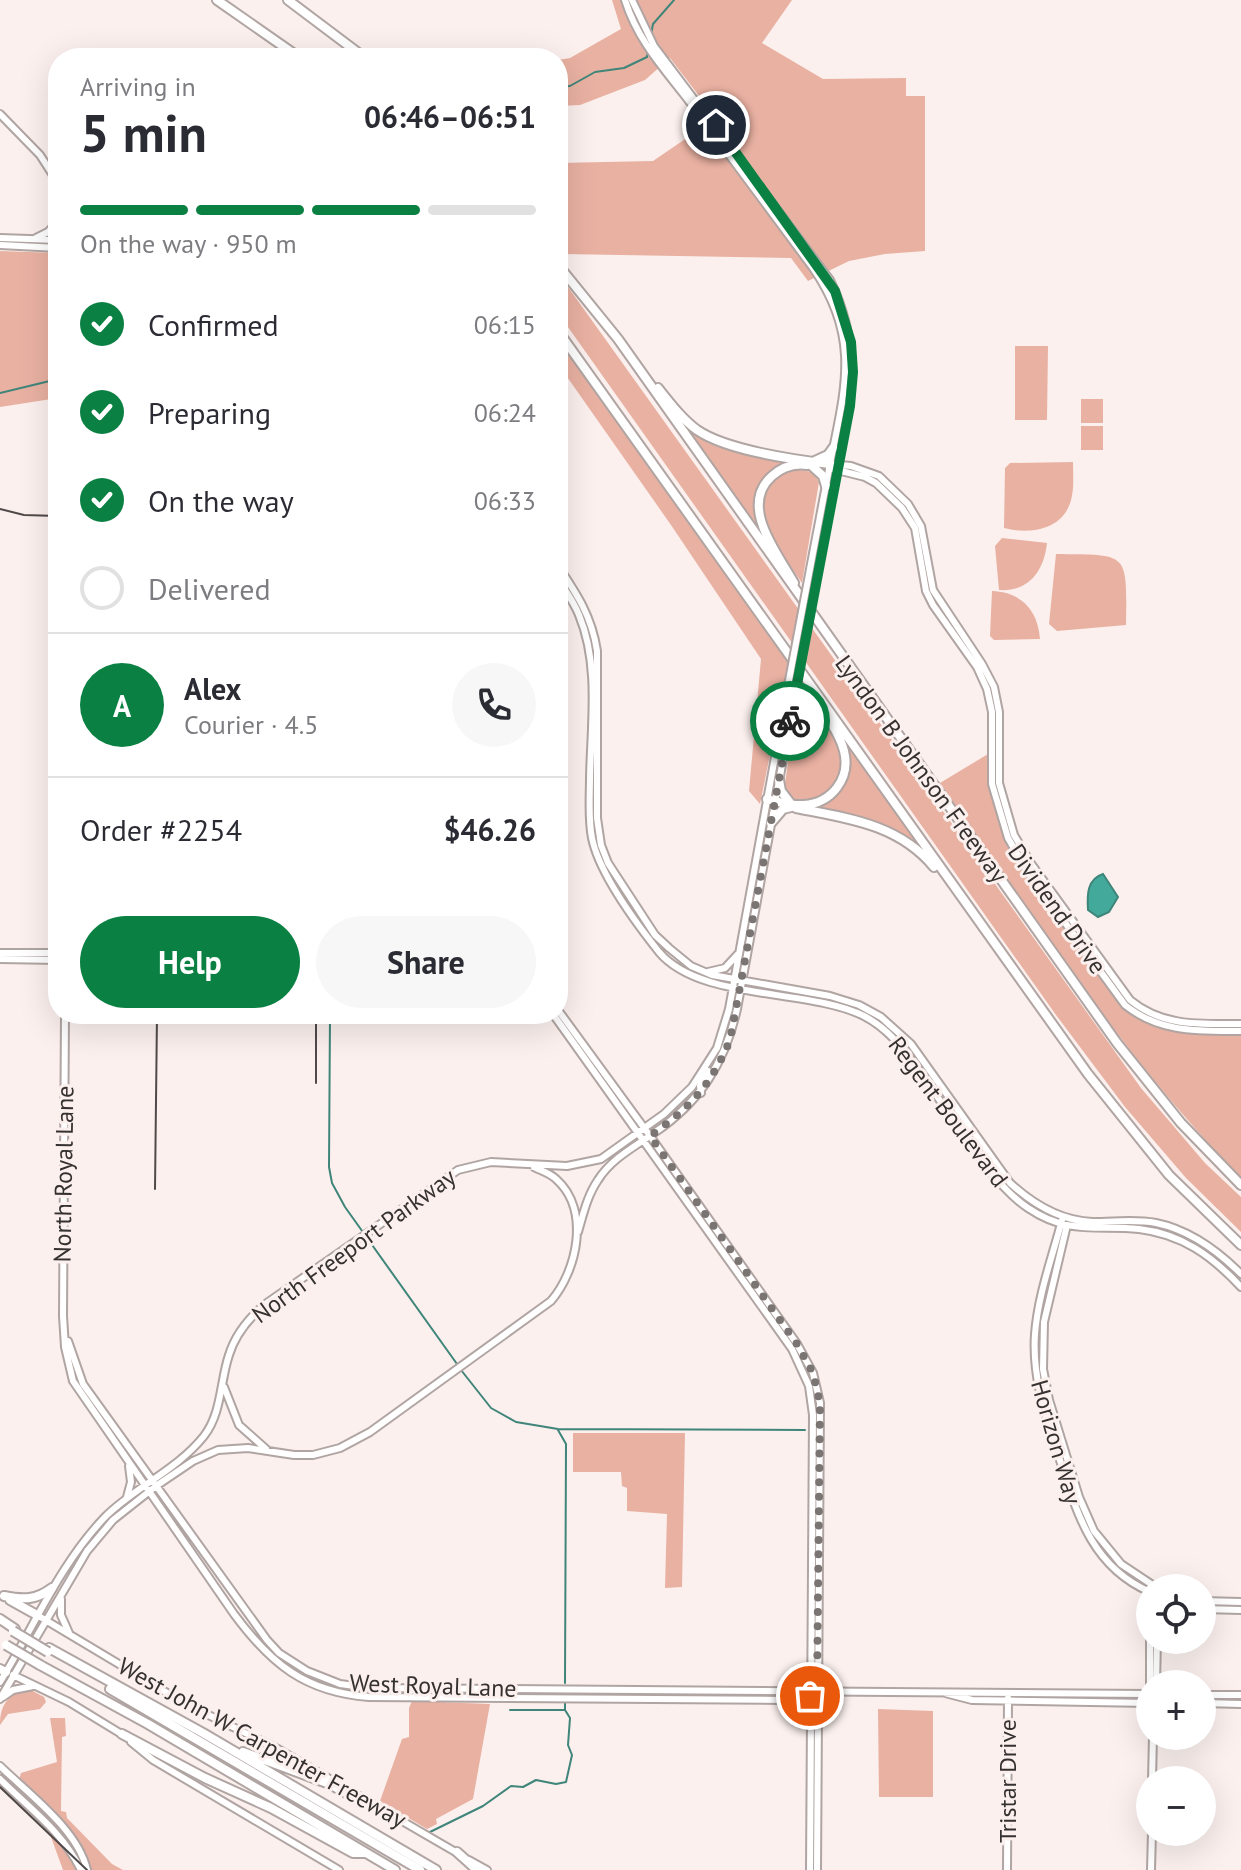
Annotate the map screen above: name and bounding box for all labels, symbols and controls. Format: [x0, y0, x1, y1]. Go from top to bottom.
text: Arriving in [80, 70, 196, 103]
pin [682, 91, 750, 159]
text: 06:46–06:51 [364, 97, 536, 136]
text: 5 min [80, 99, 207, 166]
icon: home [694, 103, 738, 147]
text: On the way · 950 m [80, 227, 297, 260]
icon: check [80, 302, 124, 346]
text: Confirmed [148, 305, 279, 344]
text: 06:15 [474, 308, 536, 341]
icon: check [80, 390, 124, 434]
text: Preparing [148, 393, 271, 432]
text: 06:24 [474, 396, 536, 429]
icon: check [80, 478, 124, 522]
text: On the way [148, 481, 294, 520]
text: 06:33 [474, 484, 536, 517]
text: Delivered [148, 569, 271, 608]
street label: Lyndon B Johnson Freeway [828, 649, 1014, 889]
button: phone [452, 663, 536, 747]
text: Alex [184, 669, 241, 708]
courier [750, 681, 830, 761]
text: A [113, 686, 131, 725]
icon: bike [768, 699, 812, 743]
text: Courier · 4.5 [184, 708, 318, 741]
text: Order #2254 [80, 810, 242, 849]
text: $46.26 [444, 810, 536, 849]
street label: Dividend Drive [1001, 838, 1114, 980]
button: Help [80, 916, 300, 1008]
button: Share [316, 916, 536, 1008]
street label: Regent Boulevard [882, 1030, 1015, 1193]
street label: North Royal Lane [46, 1085, 81, 1263]
street label: North Freeport Parkway [246, 1161, 462, 1330]
street label: Horizon Way [1024, 1376, 1089, 1508]
map controls [1136, 1574, 1216, 1846]
button: locate [1136, 1574, 1216, 1654]
street label: West John W Carpenter Freeway [113, 1650, 412, 1835]
pin [776, 1662, 844, 1730]
street label: West Royal Lane [349, 1667, 517, 1704]
button: + [1136, 1670, 1216, 1750]
icon: bag [788, 1674, 832, 1718]
street label: Tristar Drive [992, 1719, 1023, 1843]
button: − [1136, 1766, 1216, 1846]

